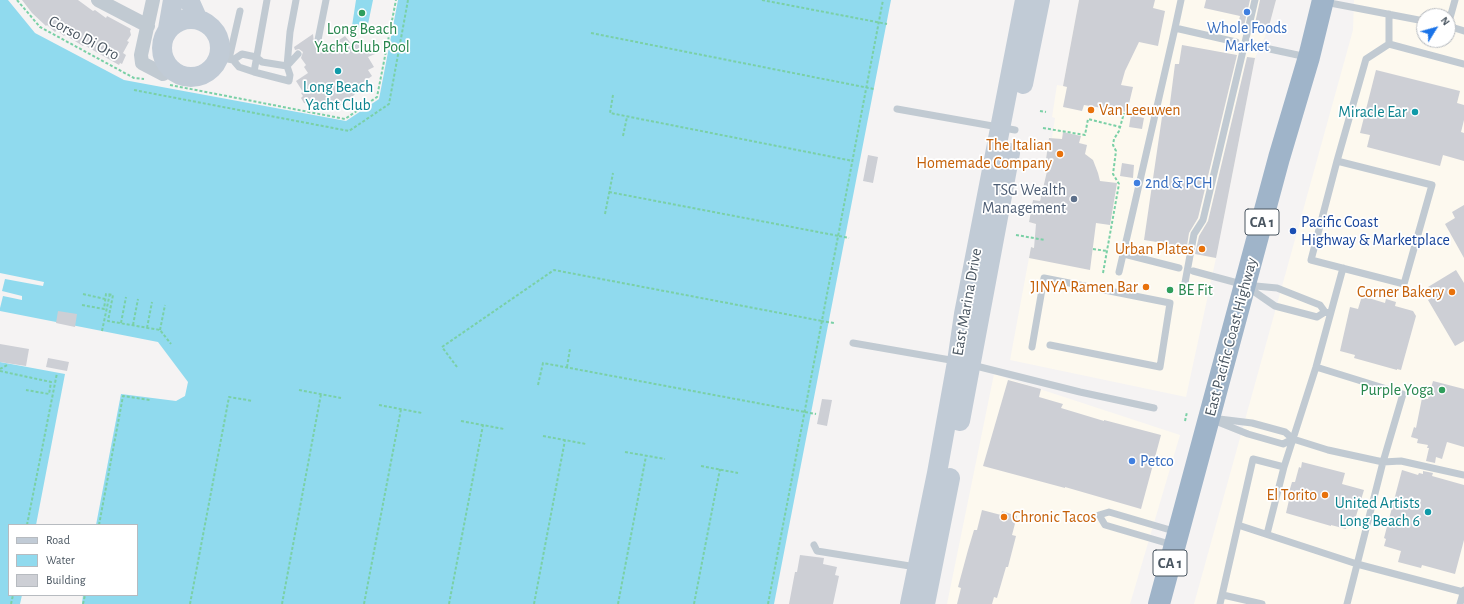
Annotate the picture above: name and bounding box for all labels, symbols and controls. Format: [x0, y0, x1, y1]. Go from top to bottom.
marker: Whole Foods Market [1242, 7, 1252, 17]
marker: Long Beach Yacht Club Pool [357, 8, 367, 18]
north arrow [1416, 8, 1456, 48]
street label: Corso Di Oro [45, 11, 123, 65]
text: N [1438, 15, 1452, 27]
place label: Whole Foods Market [1207, 18, 1287, 56]
place label: Long Beach Yacht Club Pool [314, 19, 410, 57]
marker: Long Beach Yacht Club [333, 66, 343, 76]
place label: Long Beach Yacht Club [303, 77, 373, 115]
place label: Van Leeuwen [1099, 100, 1181, 120]
place label: Miracle Ear [1338, 102, 1407, 122]
marker: Van Leeuwen [1086, 105, 1096, 115]
marker: Miracle Ear [1410, 107, 1420, 117]
place label: The Italian Homemade Company [916, 135, 1052, 173]
marker: The Italian Homemade Company [1055, 149, 1065, 159]
place label: 2nd & PCH [1145, 173, 1213, 193]
marker: 2nd & PCH [1132, 178, 1142, 188]
place label: TSG Wealth Management [982, 180, 1066, 218]
marker: TSG Wealth Management [1069, 194, 1079, 204]
road number: CA 1 [1245, 209, 1279, 235]
place label: Pacific Coast Highway & Marketplace [1301, 212, 1450, 250]
marker: Pacific Coast Highway & Marketplace [1288, 226, 1298, 236]
place label: Urban Plates [1115, 239, 1194, 259]
marker: Urban Plates [1197, 244, 1207, 254]
street label: East Marina Drive [948, 247, 986, 357]
street label: East Pacific Coast Highway [1201, 256, 1261, 418]
place label: JINYA Ramen Bar [1030, 277, 1138, 297]
place label: BE Fit [1178, 280, 1213, 300]
marker: JINYA Ramen Bar [1141, 282, 1151, 292]
place label: Corner Bakery [1357, 282, 1444, 302]
marker: BE Fit [1165, 285, 1175, 295]
marker: Corner Bakery [1447, 287, 1457, 297]
place label: Purple Yoga [1360, 380, 1434, 400]
marker: Purple Yoga [1437, 385, 1447, 395]
place label: Petco [1140, 451, 1174, 471]
marker: Petco [1127, 456, 1137, 466]
place label: El Torito [1266, 485, 1317, 505]
marker: El Torito [1320, 490, 1330, 500]
place label: United Artists Long Beach 6 [1335, 493, 1420, 531]
place label: Chronic Tacos [1012, 507, 1096, 527]
marker: United Artists Long Beach 6 [1423, 507, 1433, 517]
marker: Chronic Tacos [999, 512, 1009, 522]
legend [8, 524, 138, 596]
text: Road [46, 534, 70, 546]
road number: CA 1 [1153, 550, 1187, 576]
text: Water [46, 554, 75, 566]
text: Building [46, 574, 86, 586]

